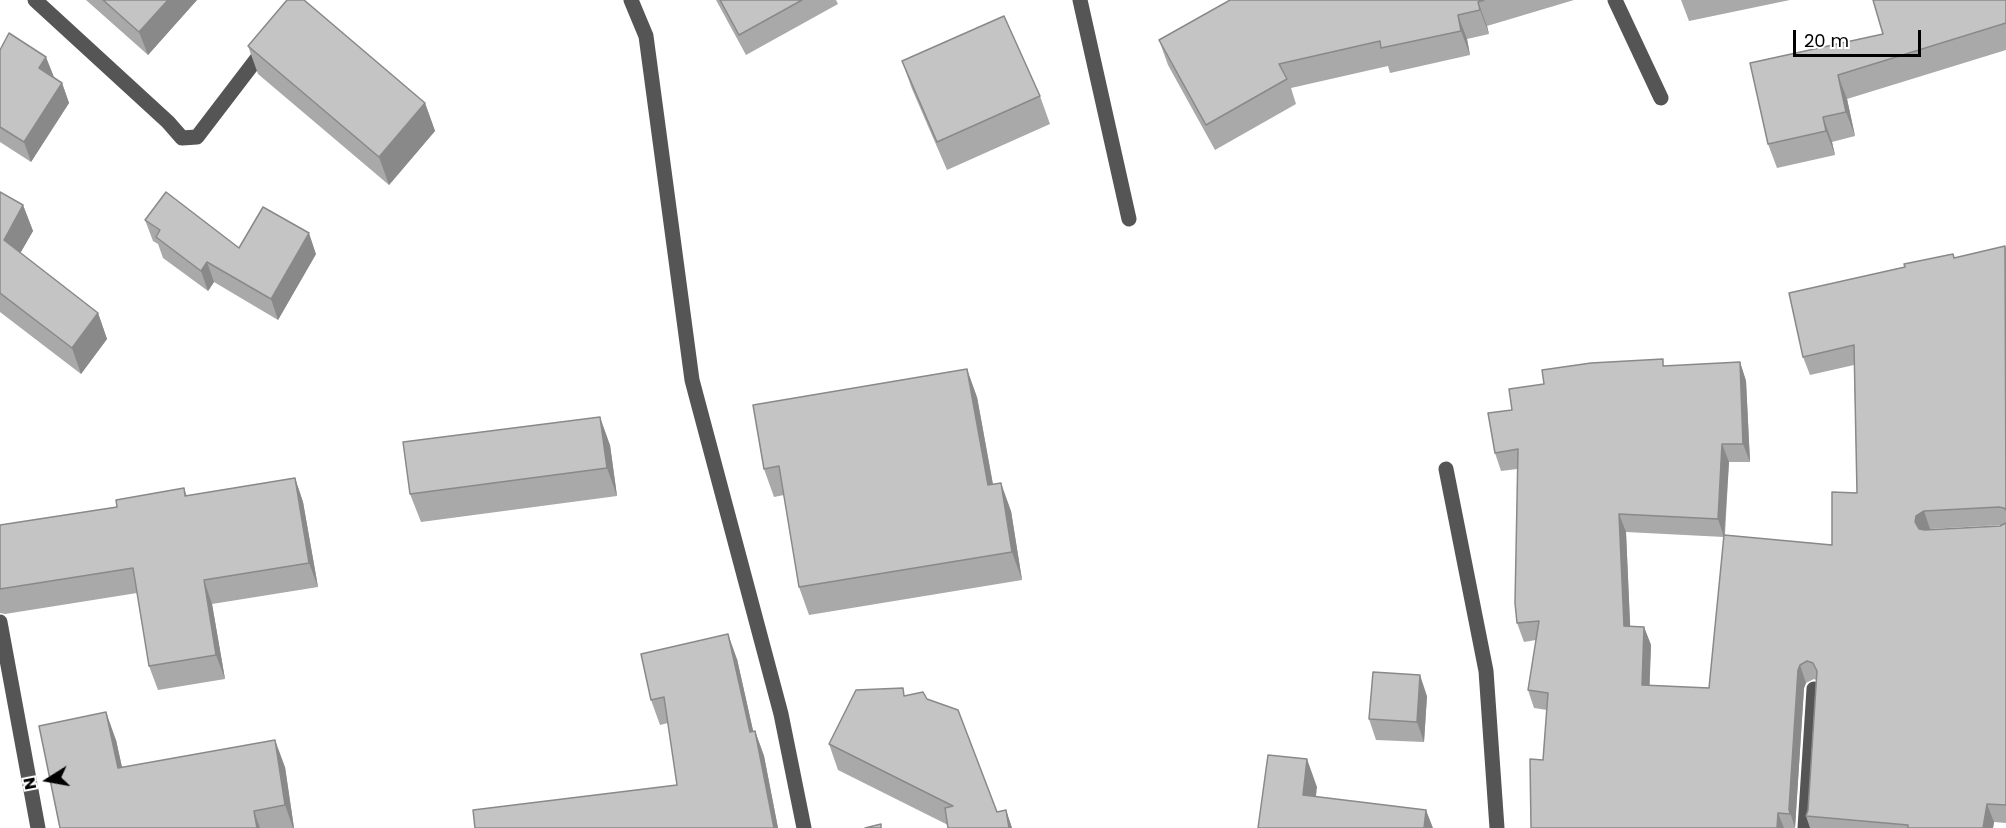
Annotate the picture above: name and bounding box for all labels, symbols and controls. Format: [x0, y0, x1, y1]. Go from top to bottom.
scale bar [1796, 18, 1924, 56]
text: 20 m [1804, 28, 1849, 53]
north arrow [18, 750, 78, 810]
text: N [17, 775, 42, 792]

